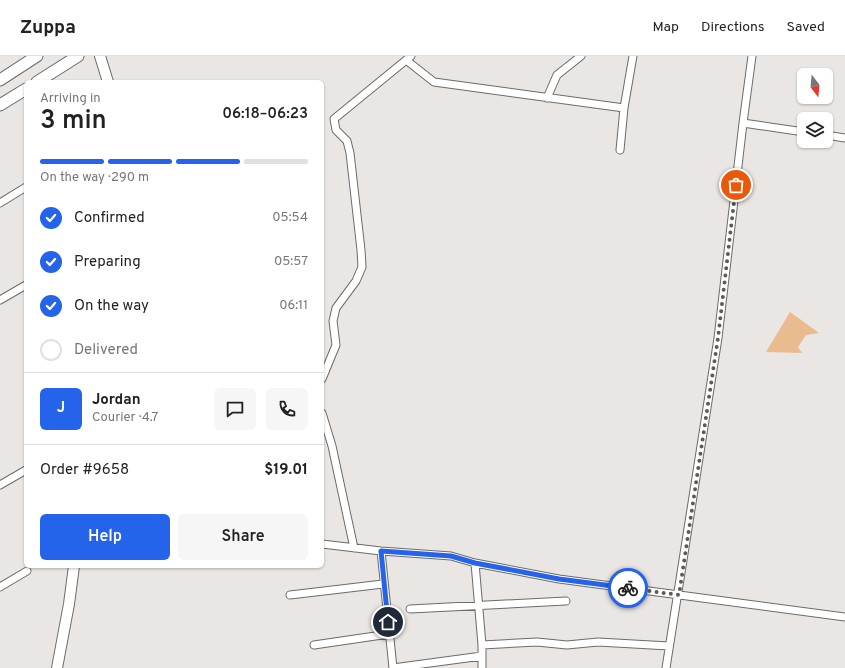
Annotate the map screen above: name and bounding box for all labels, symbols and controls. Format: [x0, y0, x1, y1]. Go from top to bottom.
text: Zuppa [20, 16, 76, 40]
text: Map [653, 19, 679, 36]
text: Directions [701, 19, 765, 36]
text: Saved [787, 19, 825, 36]
north arrow [797, 68, 833, 104]
map controls [797, 68, 833, 148]
text: Arriving in [40, 91, 101, 107]
text: 3 min [40, 105, 107, 138]
text: 06:18–06:23 [222, 105, 308, 124]
button: layers [797, 112, 833, 148]
pin [719, 168, 753, 202]
text: On the way · 290 m [40, 170, 149, 186]
icon: bag [725, 174, 747, 196]
icon: check [40, 207, 62, 229]
text: Confirmed [74, 209, 145, 228]
text: 05:54 [272, 210, 308, 226]
icon: check [40, 251, 62, 273]
text: Preparing [74, 253, 141, 272]
text: 05:57 [274, 254, 308, 270]
icon: check [40, 295, 62, 317]
text: On the way [74, 297, 149, 316]
text: 06:11 [279, 298, 308, 314]
text: Delivered [74, 341, 138, 360]
button: chat [214, 388, 256, 430]
button: phone [266, 388, 308, 430]
text: Jordan [92, 391, 141, 410]
text: J [57, 399, 65, 418]
text: Courier · 4.7 [92, 410, 158, 426]
text: Order #9658 [40, 461, 129, 480]
text: $19.01 [264, 461, 308, 480]
button: Help [40, 514, 170, 560]
button: Share [178, 514, 308, 560]
courier [608, 568, 648, 608]
icon: bike [617, 577, 639, 599]
pin [371, 605, 405, 639]
icon: home [377, 611, 399, 633]

